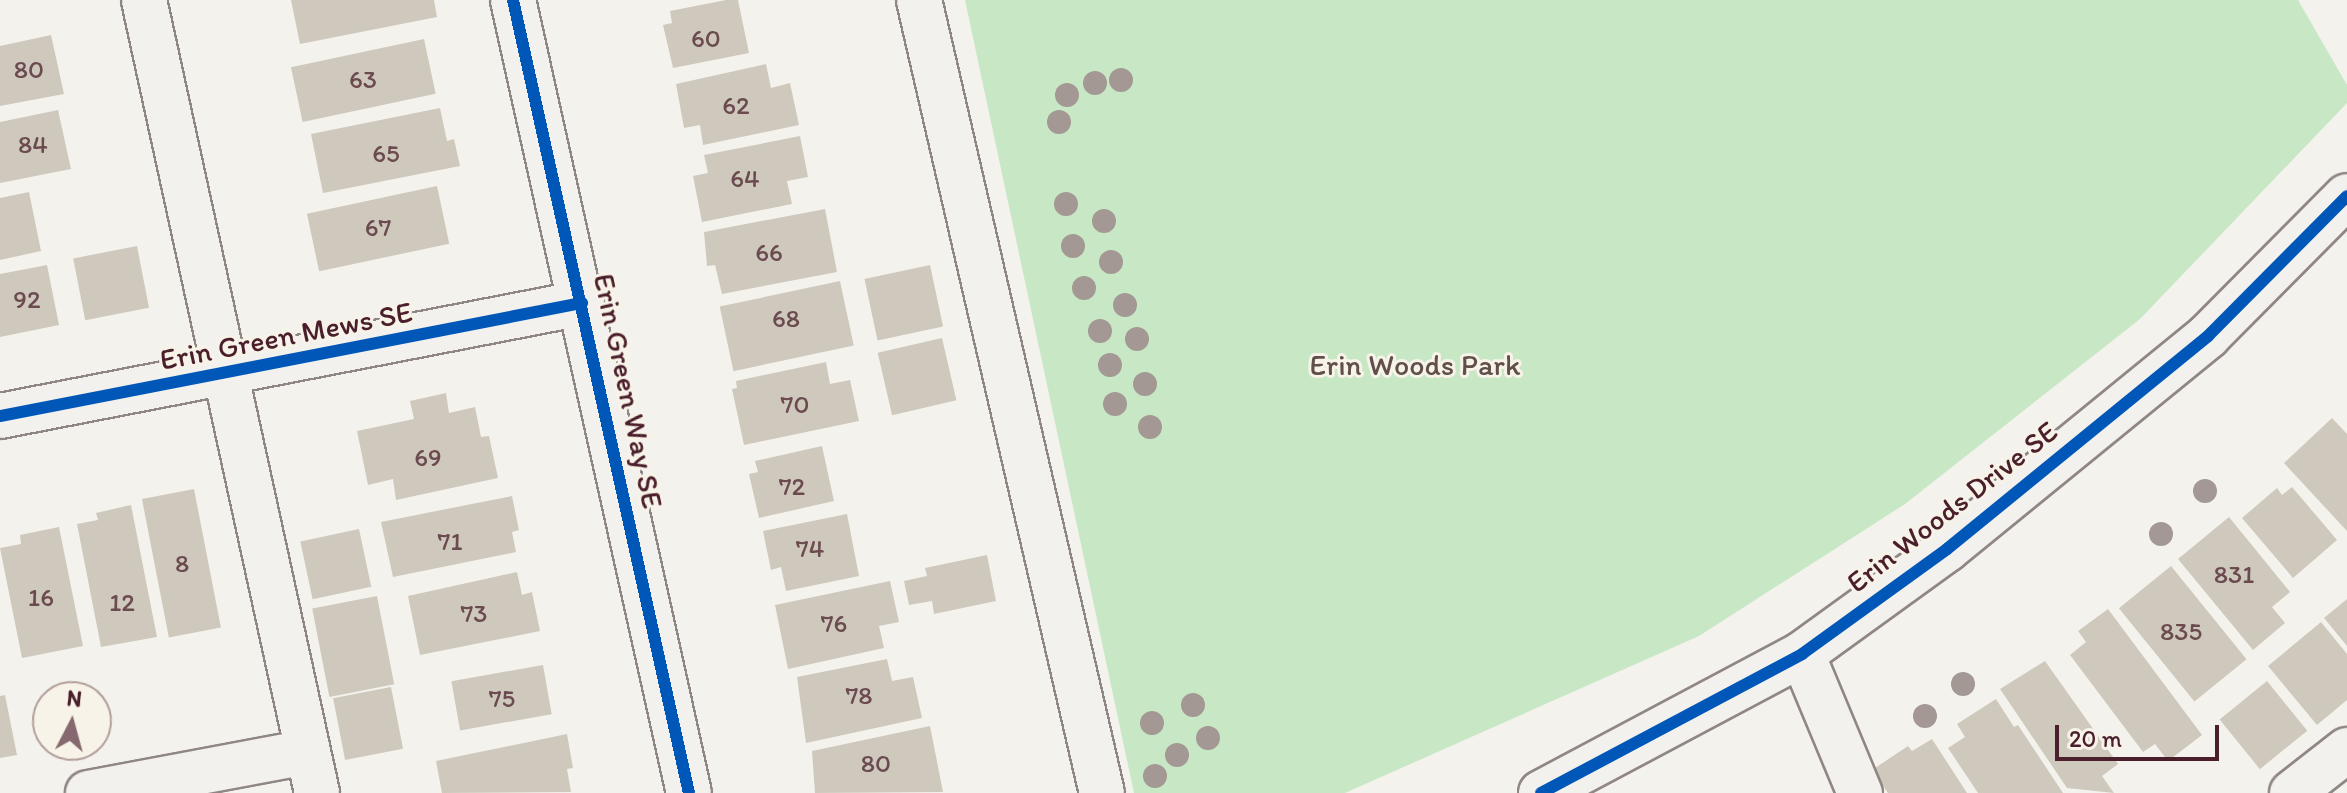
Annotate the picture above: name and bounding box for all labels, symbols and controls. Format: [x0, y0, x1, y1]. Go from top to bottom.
house number: 60 [691, 23, 721, 55]
house number: 80 [14, 54, 44, 86]
house number: 63 [349, 64, 377, 96]
house number: 62 [722, 90, 750, 122]
house number: 84 [18, 129, 48, 161]
house number: 65 [372, 138, 400, 170]
house number: 64 [730, 163, 760, 195]
house number: 67 [365, 212, 391, 244]
house number: 66 [755, 237, 783, 269]
street label: Erin Green Way SE [586, 271, 670, 511]
house number: 92 [13, 284, 41, 316]
street label: Erin Green Mews SE [158, 294, 414, 378]
house number: 68 [772, 303, 800, 335]
park label: Erin Woods Park [1310, 347, 1520, 383]
house number: 70 [781, 389, 809, 421]
street label: Erin Woods Drive SE [1839, 413, 2065, 601]
house number: 69 [414, 442, 442, 474]
house number: 72 [779, 471, 805, 503]
house number: 71 [438, 526, 462, 558]
house number: 74 [796, 533, 824, 565]
house number: 8 [175, 548, 189, 580]
house number: 831 [2214, 559, 2254, 591]
house number: 16 [28, 582, 54, 614]
house number: 12 [109, 587, 135, 619]
house number: 73 [460, 598, 488, 630]
house number: 76 [821, 608, 847, 640]
house number: 835 [2160, 616, 2202, 648]
house number: 78 [845, 680, 873, 712]
north arrow [32, 681, 112, 761]
house number: 75 [489, 683, 515, 715]
text: N [66, 684, 83, 713]
scale bar [2059, 709, 2223, 759]
text: 20 m [2069, 724, 2122, 753]
house number: 80 [861, 748, 891, 780]

